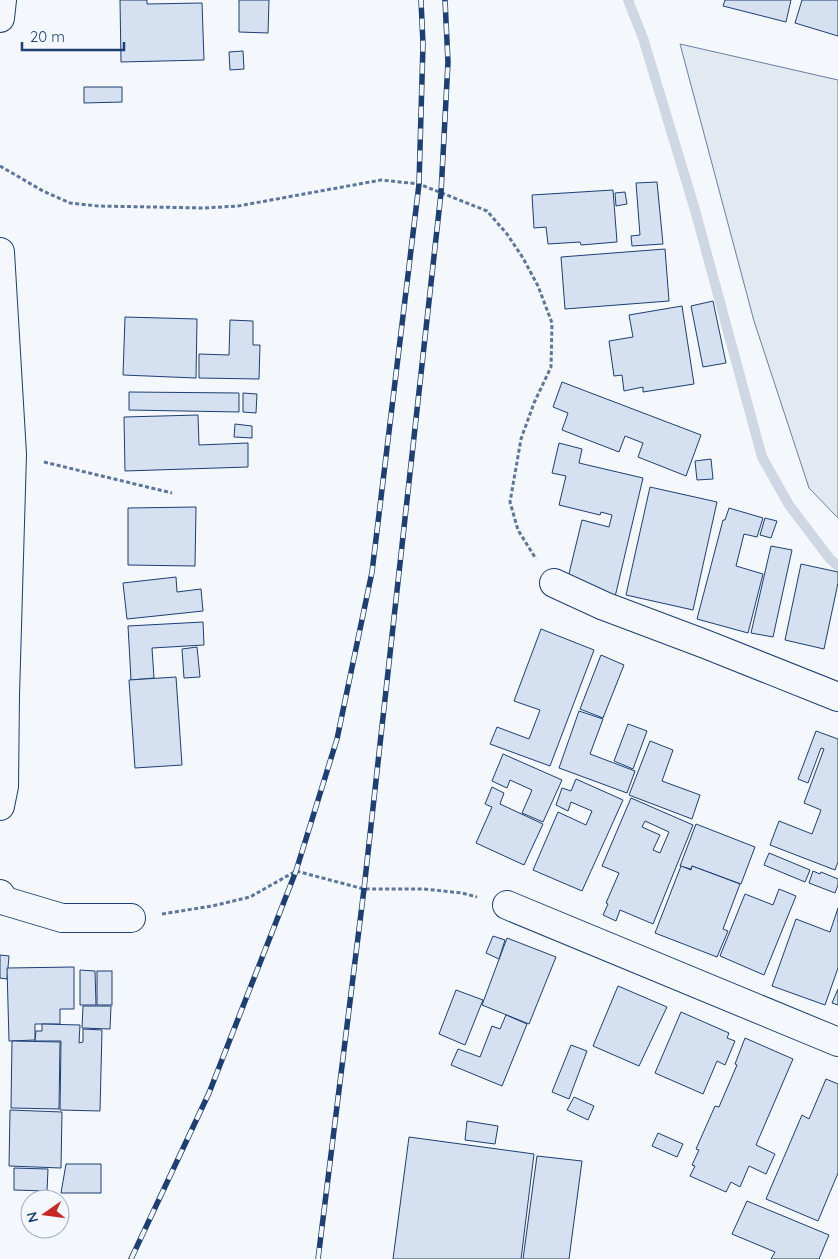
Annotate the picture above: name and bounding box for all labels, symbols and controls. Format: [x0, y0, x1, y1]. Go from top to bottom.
scale bar [22, 20, 125, 52]
text: 20 m [30, 27, 65, 46]
north arrow [20, 1189, 70, 1239]
text: N [22, 1210, 42, 1224]

